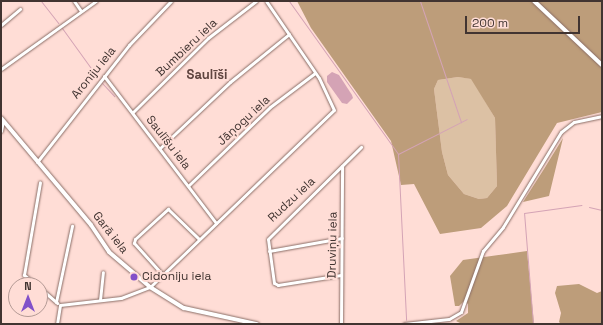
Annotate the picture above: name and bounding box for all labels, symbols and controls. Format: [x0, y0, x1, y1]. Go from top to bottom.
scale bar [467, 8, 582, 34]
text: 200 m [472, 15, 508, 31]
street label: Bumbieru iela [153, 16, 221, 80]
street label: Aroniju iela [69, 44, 119, 102]
district label: Saulīši [187, 67, 227, 83]
street label: Jāņogu iela [215, 93, 273, 149]
street label: Saulīšu iela [143, 113, 193, 173]
street label: Rudzu iela [265, 175, 319, 225]
street label: Garā iela [89, 209, 131, 257]
street label: Druviņu iela [325, 211, 341, 279]
place label: Cidoniju iela [142, 270, 211, 284]
marker: Cidoniju iela [129, 272, 139, 282]
north arrow [8, 277, 48, 317]
text: N [24, 279, 32, 293]

